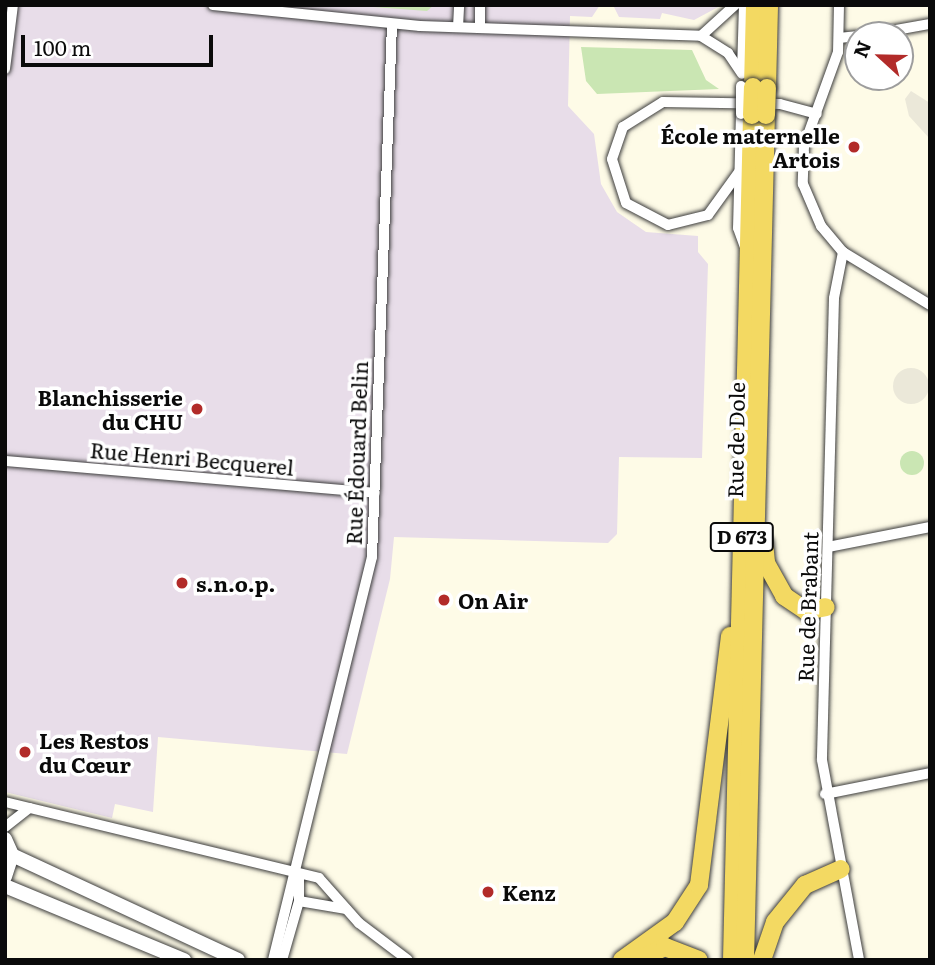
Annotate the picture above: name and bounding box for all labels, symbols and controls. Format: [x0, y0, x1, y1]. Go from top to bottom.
scale bar [24, 21, 217, 65]
north arrow [844, 21, 914, 91]
text: 100 m [34, 31, 91, 62]
text: N [845, 36, 877, 62]
place label: École maternelle Artois [660, 122, 840, 172]
marker: École maternelle Artois [846, 139, 862, 155]
street label: Rue Édouard Belin [340, 360, 372, 546]
street label: Rue de Dole [721, 382, 749, 498]
place label: Blanchisserie du CHU [38, 384, 183, 434]
marker: Blanchisserie du CHU [189, 401, 205, 417]
street label: Rue Henri Becquerel [89, 437, 295, 479]
road number: D 673 [709, 522, 775, 552]
street label: Rue de Brabant [792, 531, 822, 683]
place label: s.n.o.p. [196, 570, 275, 596]
marker: s.n.o.p. [174, 575, 190, 591]
place label: On Air [458, 587, 528, 613]
marker: On Air [436, 592, 452, 608]
place label: Les Restos du Cœur [39, 727, 149, 777]
marker: Les Restos du Cœur [17, 744, 33, 760]
place label: Kenz [502, 879, 556, 905]
marker: Kenz [480, 884, 496, 900]

